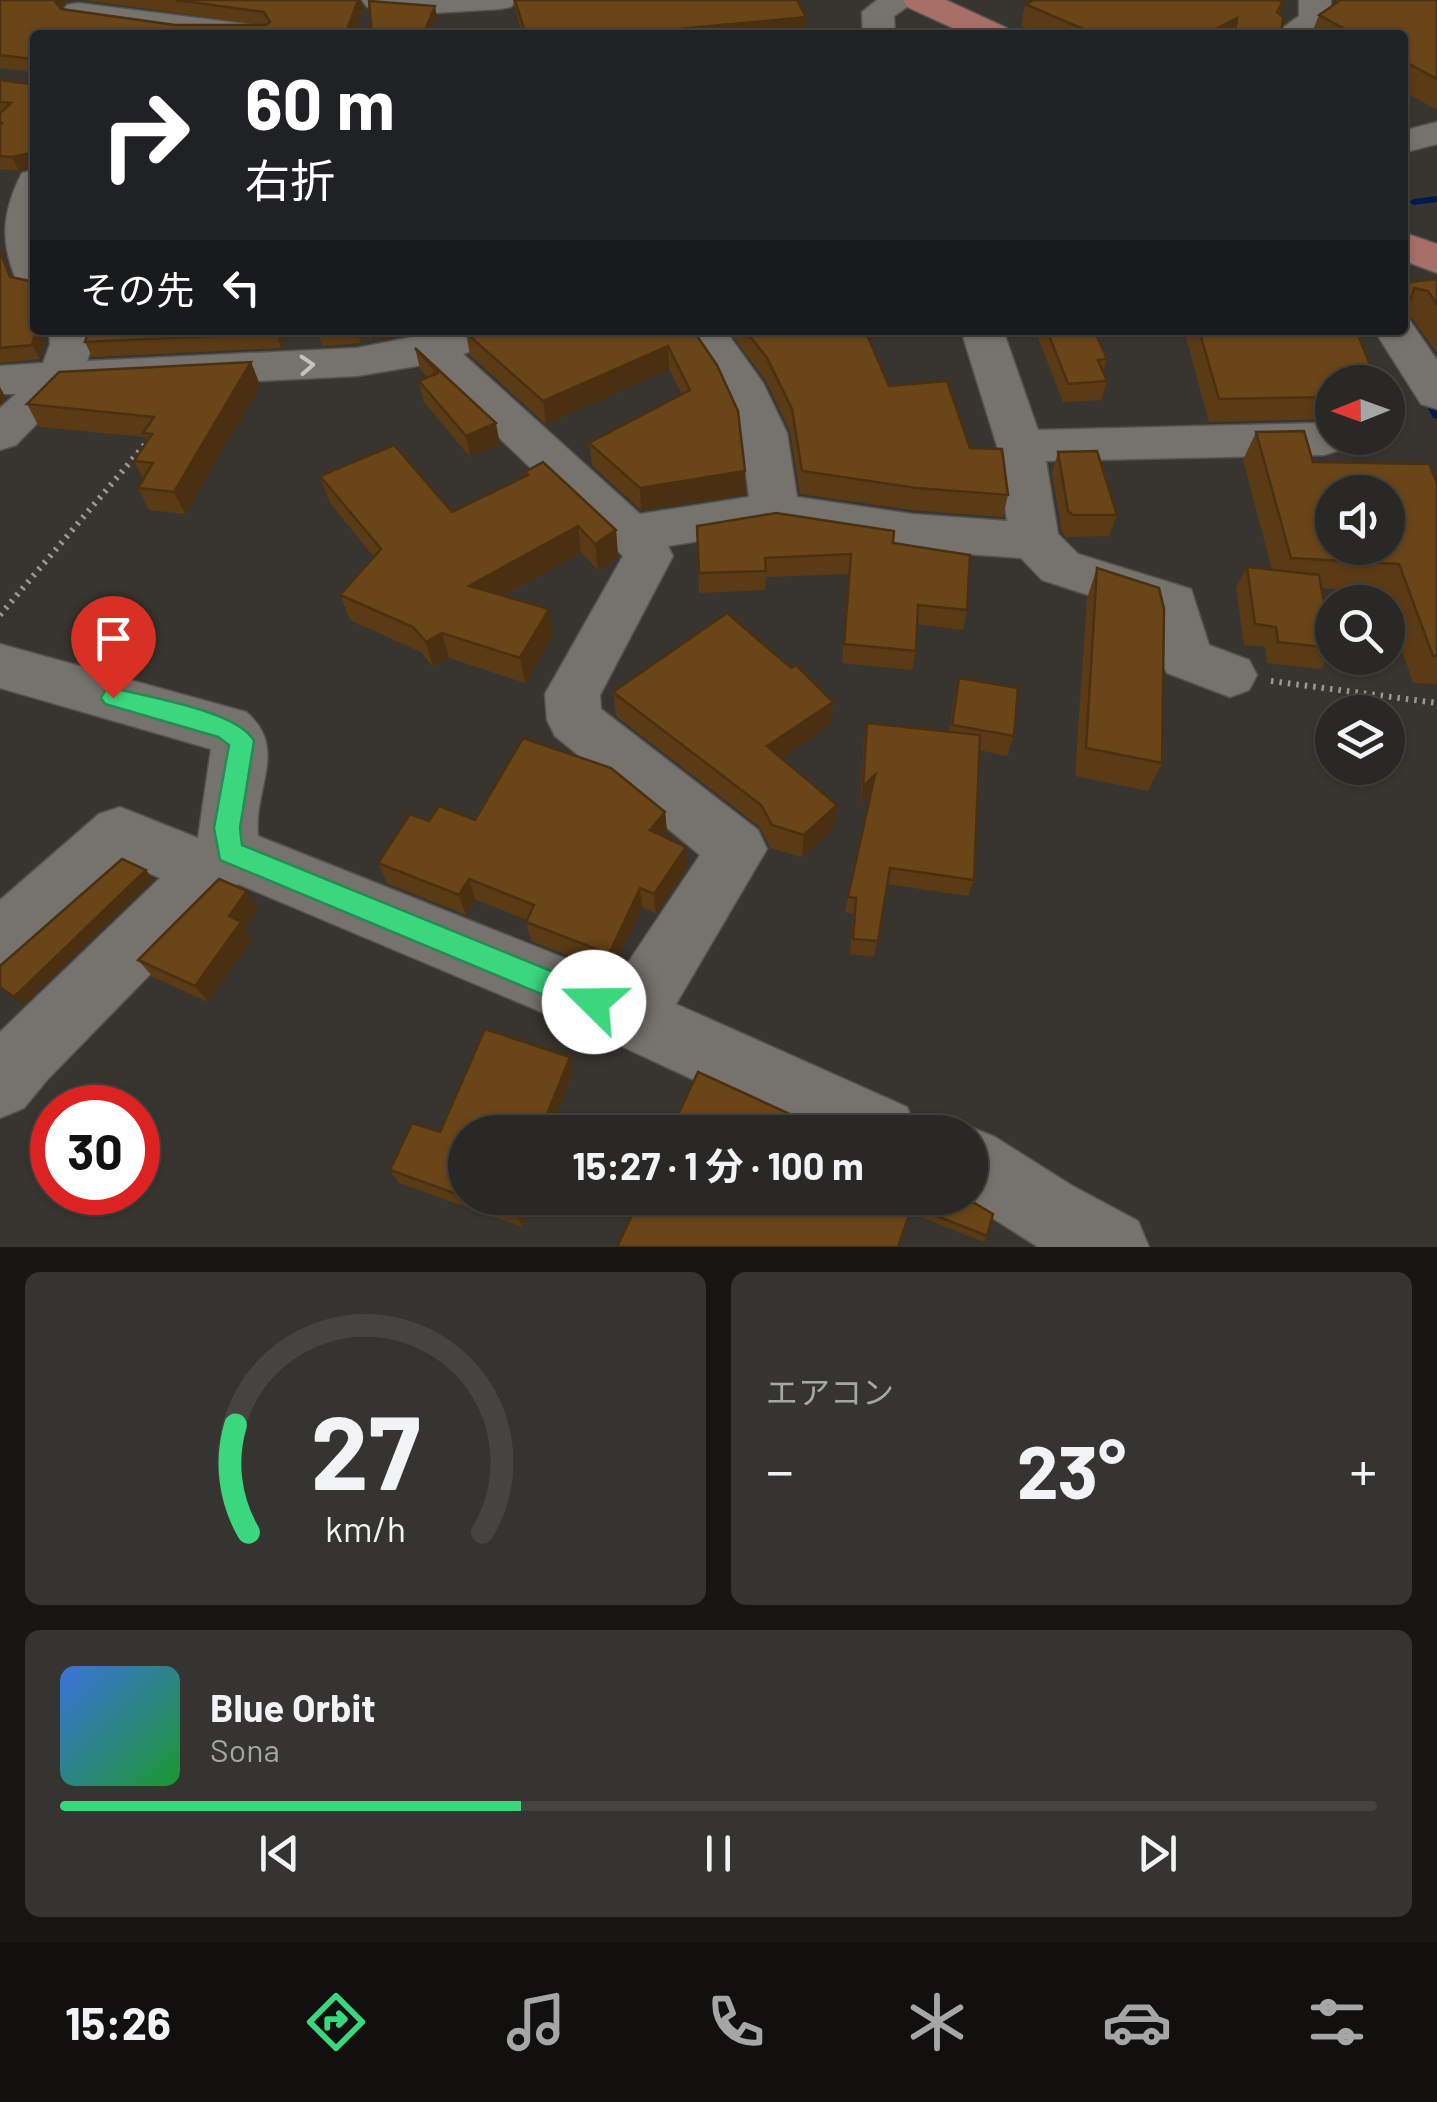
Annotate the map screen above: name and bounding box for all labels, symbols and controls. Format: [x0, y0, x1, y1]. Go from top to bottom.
text: 60 m [245, 60, 395, 144]
icon: right [80, 70, 210, 200]
text: 右折 [245, 152, 335, 206]
icon: left [214, 260, 269, 315]
text: その先 [80, 266, 194, 312]
one-way arrow [300, 355, 316, 376]
north arrow [1315, 365, 1405, 455]
map controls [1315, 365, 1405, 785]
button: sound [1315, 475, 1405, 565]
button: search [1315, 585, 1405, 675]
pin [71, 596, 156, 699]
icon: arrive [86, 611, 141, 666]
button: layers [1315, 695, 1405, 785]
position arrow [542, 950, 646, 1054]
speed limit sign: 30 [30, 1085, 160, 1215]
text: 15:27 · 1 分 · 100 m [572, 1142, 864, 1188]
text: エアコン [766, 1372, 894, 1410]
text: 27 [311, 1386, 420, 1511]
text: 23° [1017, 1424, 1126, 1514]
text: − [766, 1436, 794, 1502]
text: + [1349, 1436, 1377, 1502]
text: km/h [325, 1506, 406, 1549]
text: Blue Orbit [210, 1684, 376, 1730]
text: Sona [210, 1730, 280, 1768]
icon: previous [252, 1826, 307, 1881]
icon: pause [691, 1826, 746, 1881]
icon: next [1130, 1826, 1185, 1881]
icon: directions [301, 1987, 371, 2057]
icon: music [501, 1987, 571, 2057]
icon: phone [701, 1987, 771, 2057]
icon: climate [902, 1987, 972, 2057]
icon: car [1102, 1987, 1172, 2057]
icon: filters [1302, 1987, 1372, 2057]
text: 15:26 [65, 1995, 171, 2049]

